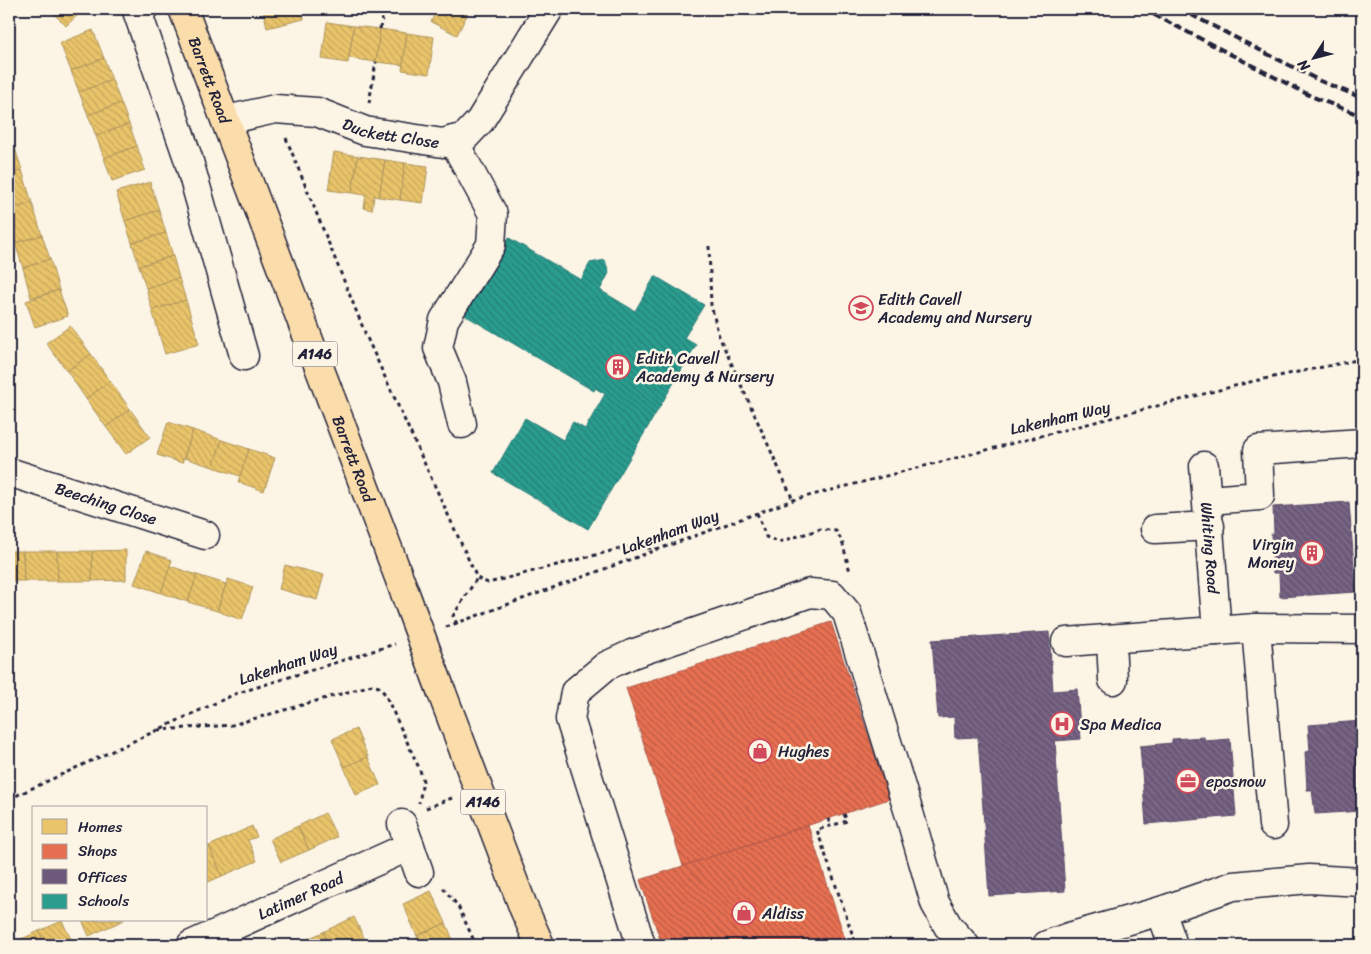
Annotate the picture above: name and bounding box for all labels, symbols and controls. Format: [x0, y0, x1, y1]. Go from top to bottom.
street label: Barrett Road [180, 32, 240, 129]
north arrow [1288, 32, 1338, 82]
text: N [1291, 54, 1317, 77]
street label: Duckett Close [338, 109, 442, 157]
place label: Edith Cavell Academy and Nursery [877, 285, 1033, 332]
school or university icon: Edith Cavell Academy and Nursery [848, 295, 874, 321]
road number: A146 [292, 342, 338, 366]
place label: Edith Cavell Academy & Nursery [635, 344, 775, 391]
building icon: Edith Cavell Academy & Nursery [605, 354, 631, 380]
street label: Lakenham Way [1007, 392, 1114, 444]
street label: Barrett Road [324, 411, 384, 508]
street label: Beeching Close [51, 473, 161, 533]
street label: Lakenham Way [617, 501, 724, 563]
street label: Whiting Road [1192, 501, 1229, 596]
place label: Virgin Money [1248, 530, 1295, 577]
building icon: Virgin Money [1299, 540, 1325, 566]
street label: Lakenham Way [235, 634, 342, 694]
place label: Spa Medica [1080, 710, 1161, 739]
hospital icon: Spa Medica [1049, 711, 1075, 737]
place label: Hughes [778, 737, 830, 766]
shop icon: Hughes [747, 738, 773, 764]
place label: eposnow [1206, 767, 1267, 796]
office icon: eposnow [1175, 768, 1201, 794]
road number: A146 [460, 790, 506, 814]
legend [32, 806, 208, 922]
text: Homes [78, 814, 122, 840]
text: Shops [78, 838, 118, 864]
street label: Latimer Road [252, 863, 350, 928]
text: Offices [78, 864, 127, 890]
text: Schools [78, 888, 129, 914]
place label: Aldiss [761, 899, 804, 928]
shop icon: Aldiss [731, 900, 757, 926]

